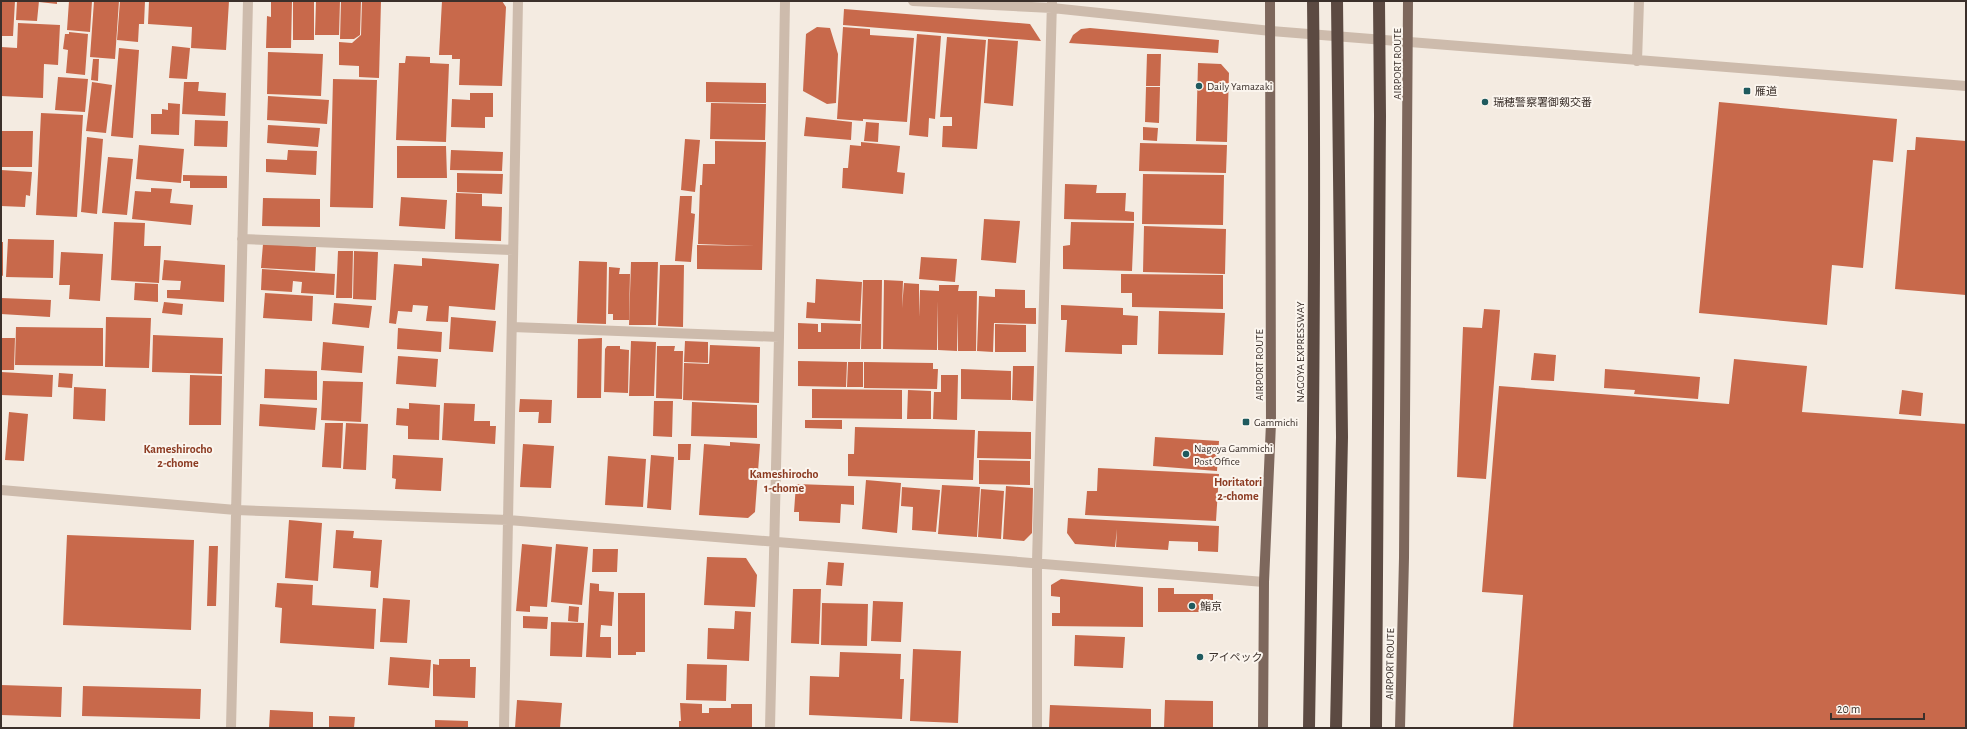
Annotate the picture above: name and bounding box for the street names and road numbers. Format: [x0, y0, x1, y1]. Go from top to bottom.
street label: AIRPORT ROUTE [1392, 28, 1403, 100]
street label: NAGOYA EXPRESSWAY [1295, 301, 1306, 402]
street label: AIRPORT ROUTE [1254, 329, 1265, 401]
street label: AIRPORT ROUTE [1384, 627, 1396, 700]

